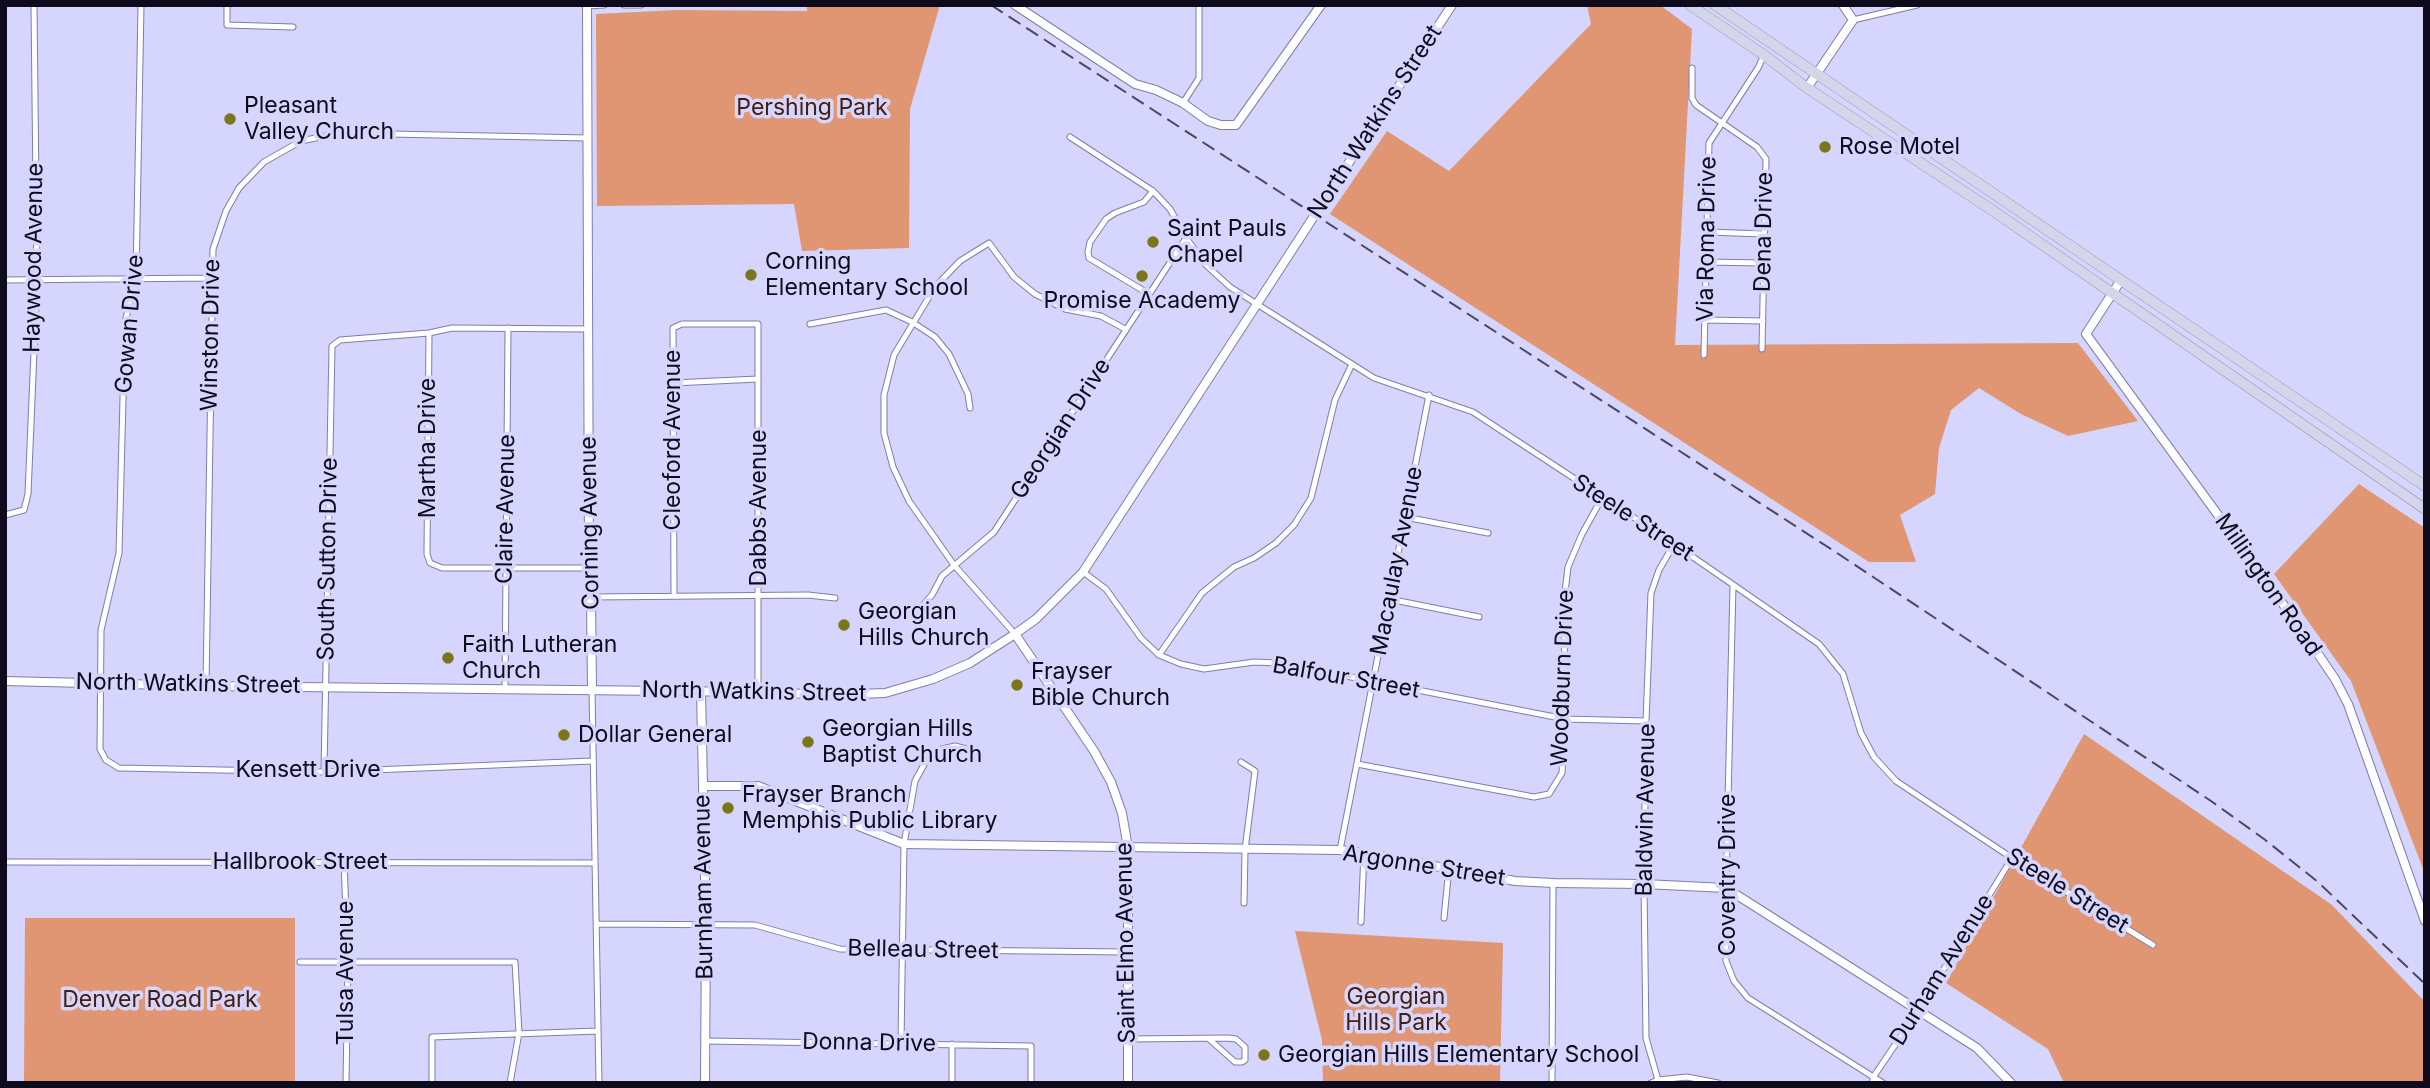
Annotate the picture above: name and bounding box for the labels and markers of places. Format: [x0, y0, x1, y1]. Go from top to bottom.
place label: Pleasant Valley Church [244, 92, 394, 146]
marker: Pleasant Valley Church [222, 111, 238, 127]
place label: Rose Motel [1839, 133, 1960, 161]
marker: Rose Motel [1817, 139, 1833, 155]
place label: Saint Pauls Chapel [1167, 215, 1287, 269]
marker: Saint Pauls Chapel [1145, 234, 1161, 250]
place label: Corning Elementary School [765, 248, 969, 302]
marker: Corning Elementary School [743, 267, 759, 283]
marker: Promise Academy [1134, 268, 1150, 284]
place label: Promise Academy [1044, 287, 1240, 315]
place label: Georgian Hills Church [858, 598, 989, 652]
marker: Georgian Hills Church [836, 617, 852, 633]
place label: Faith Lutheran Church [462, 631, 617, 685]
marker: Faith Lutheran Church [440, 650, 456, 666]
place label: Frayser Bible Church [1031, 658, 1170, 712]
marker: Frayser Bible Church [1009, 677, 1025, 693]
place label: Georgian Hills Baptist Church [822, 715, 982, 769]
place label: Dollar General [578, 721, 732, 749]
marker: Dollar General [556, 727, 572, 743]
marker: Georgian Hills Baptist Church [800, 734, 816, 750]
place label: Frayser Branch Memphis Public Library [742, 781, 997, 835]
marker: Frayser Branch Memphis Public Library [720, 800, 736, 816]
place label: Georgian Hills Elementary School [1278, 1041, 1639, 1069]
marker: Georgian Hills Elementary School [1256, 1047, 1272, 1063]

